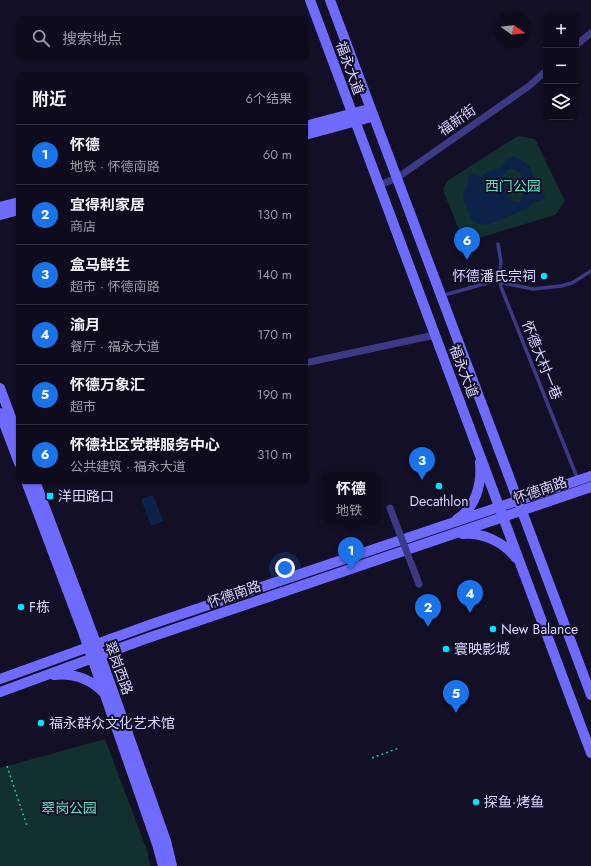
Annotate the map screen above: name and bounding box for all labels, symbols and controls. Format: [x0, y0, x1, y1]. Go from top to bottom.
north arrow [495, 12, 531, 48]
map controls [543, 12, 579, 120]
button: + [543, 12, 579, 48]
search box [16, 16, 308, 60]
icon: search [30, 27, 52, 49]
text: 搜索地点 [62, 28, 122, 50]
street label: 福永大道 [331, 38, 369, 98]
button: − [543, 48, 579, 84]
button: layers [543, 84, 579, 120]
text: 附近 [32, 87, 66, 111]
text: 6个结果 [246, 89, 292, 108]
street label: 福新街 [434, 100, 480, 140]
text: 怀德 [70, 134, 100, 156]
text: 1 [42, 145, 48, 164]
text: 60 m [263, 145, 292, 164]
text: 地铁 · 怀德南路 [70, 157, 160, 176]
park label: 西门公园 [485, 176, 541, 196]
text: 宜得利家居 [70, 194, 145, 216]
text: 2 [41, 205, 49, 224]
text: 130 m [257, 205, 292, 224]
text: 商店 [70, 217, 96, 236]
pin: 6 [454, 227, 480, 260]
text: 盒马鲜生 [70, 254, 130, 276]
text: 3 [41, 265, 49, 284]
text: 140 m [257, 265, 292, 284]
place label: 怀德潘氏宗祠 [452, 266, 536, 286]
marker: 怀德潘氏宗祠 [539, 271, 549, 281]
text: 超市 · 怀德南路 [70, 277, 160, 296]
text: 渝月 [70, 314, 100, 336]
street label: 怀德大村一巷 [517, 317, 567, 403]
text: 4 [40, 325, 50, 344]
text: 170 m [257, 325, 292, 344]
text: 餐厅 · 福永大道 [70, 337, 160, 356]
street label: 福永大道 [445, 341, 483, 401]
text: 怀德万象汇 [70, 374, 145, 396]
text: 5 [41, 385, 49, 404]
text: 190 m [257, 385, 292, 404]
text: 超市 [70, 397, 96, 416]
text: 怀德社区党群服务中心 [70, 434, 220, 456]
text: 6 [41, 445, 49, 464]
text: 310 m [257, 445, 292, 464]
pin: 3 [409, 447, 435, 480]
text: 公共建筑 · 福永大道 [70, 457, 186, 476]
street label: 怀德南路 [510, 471, 570, 509]
popup [322, 472, 380, 524]
text: 怀德 [336, 478, 366, 500]
marker: Decathlon [434, 481, 444, 491]
place label: 洋田路口 [58, 486, 114, 506]
marker: 洋田路口 [45, 491, 55, 501]
place label: Decathlon [409, 491, 469, 511]
text: 地铁 [336, 501, 362, 520]
pin: 1 [338, 537, 364, 570]
your location [275, 558, 295, 578]
street label: 怀德南路 [204, 575, 264, 613]
pin: 4 [457, 580, 483, 613]
pin: 2 [415, 594, 441, 627]
place label: F栋 [29, 597, 50, 617]
marker: F栋 [16, 602, 26, 612]
place label: New Balance [501, 619, 578, 639]
marker: New Balance [488, 624, 498, 634]
street label: 翠岗西路 [100, 638, 138, 698]
place label: 寰映影城 [454, 639, 510, 659]
marker: 寰映影城 [441, 644, 451, 654]
pin: 5 [443, 680, 469, 713]
place label: 福永群众文化艺术馆 [49, 713, 175, 733]
marker: 福永群众文化艺术馆 [36, 718, 46, 728]
place label: 探鱼·烤鱼 [484, 792, 544, 812]
marker: 探鱼·烤鱼 [471, 797, 481, 807]
park label: 翠岗公园 [41, 798, 97, 818]

